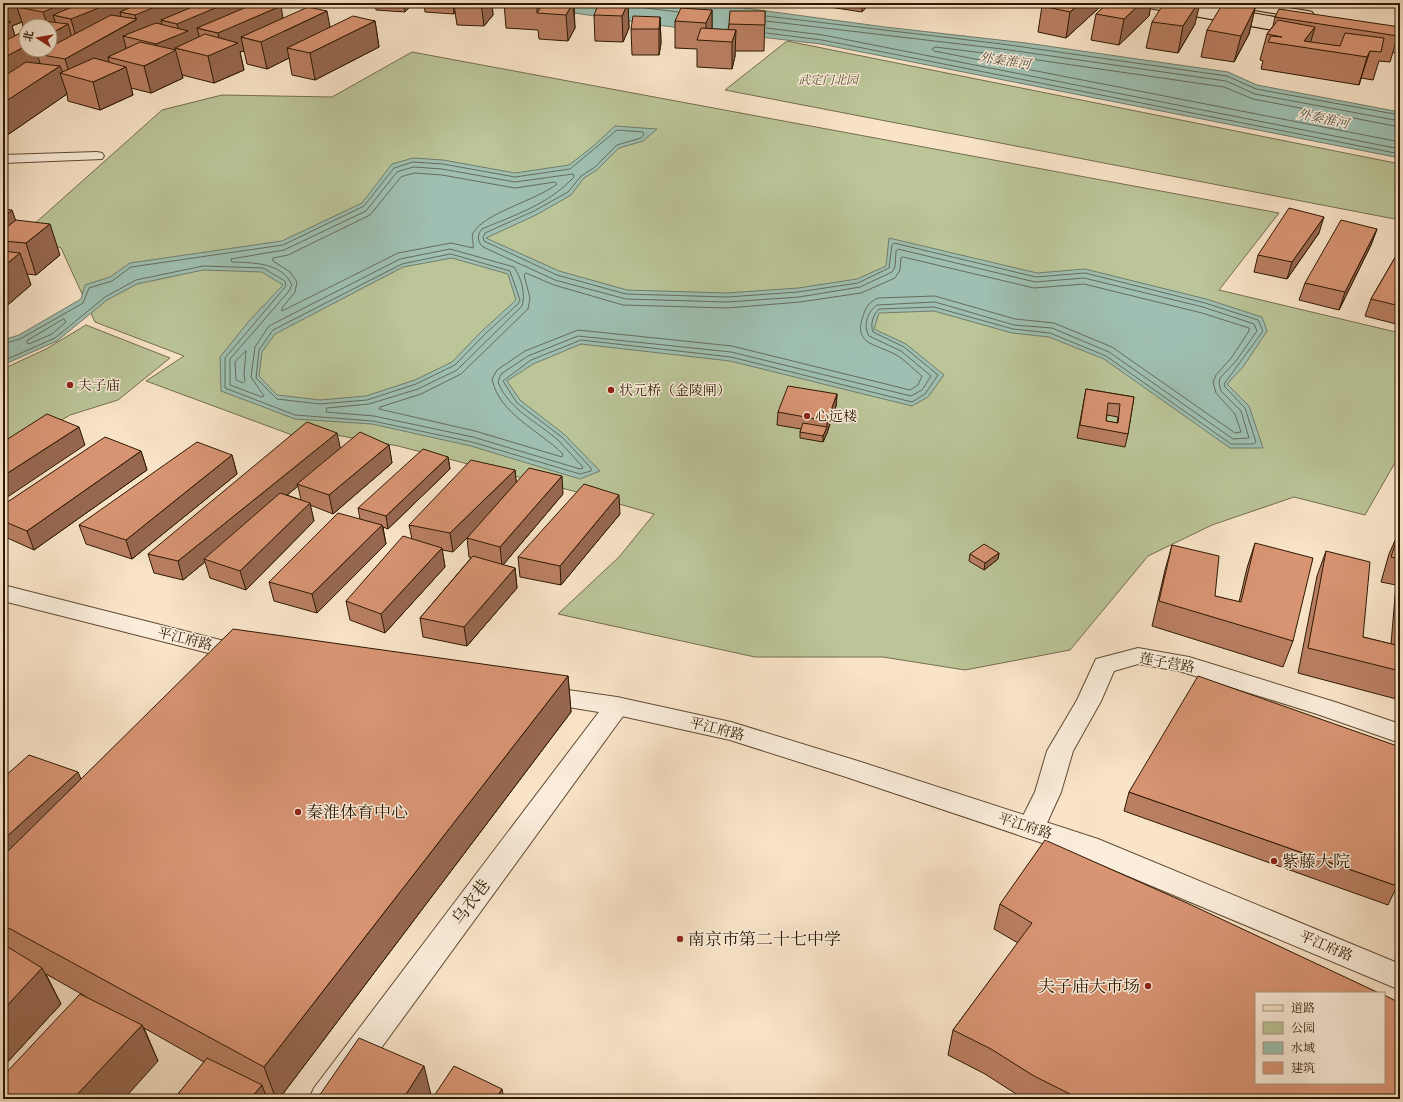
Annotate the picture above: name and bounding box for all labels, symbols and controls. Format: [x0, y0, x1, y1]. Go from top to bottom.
north arrow [18, 18, 58, 58]
text: 北 [20, 29, 37, 43]
water label: 外秦淮河 [978, 48, 1034, 74]
park label: 武定门北园 [798, 72, 860, 88]
water label: 外秦淮河 [1296, 105, 1352, 134]
place label: 夫子庙 [78, 376, 120, 395]
marker: 夫子庙 [65, 380, 75, 390]
place label: 状元桥（金陵闸） [619, 381, 731, 400]
marker: 状元桥（金陵闸） [606, 385, 616, 395]
place label: 心远楼 [815, 407, 857, 426]
marker: 心远楼 [802, 411, 812, 421]
street label: 平江府路 [156, 623, 214, 655]
street label: 莲子营路 [1138, 649, 1196, 677]
street label: 平江府路 [688, 713, 746, 745]
place label: 秦淮体育中心 [306, 801, 408, 824]
marker: 秦淮体育中心 [293, 807, 303, 817]
street label: 平江府路 [995, 808, 1055, 844]
place label: 紫藤大院 [1282, 850, 1350, 873]
marker: 紫藤大院 [1269, 856, 1279, 866]
street label: 乌衣巷 [446, 875, 496, 929]
street label: 平江府路 [1297, 926, 1355, 966]
place label: 南京市第二十七中学 [688, 928, 841, 951]
marker: 南京市第二十七中学 [675, 934, 685, 944]
place label: 夫子庙大市场 [1038, 975, 1140, 998]
marker: 夫子庙大市场 [1143, 981, 1153, 991]
legend [1255, 992, 1385, 1084]
text: 道路 [1291, 1000, 1315, 1016]
text: 公园 [1291, 1020, 1315, 1036]
text: 水域 [1291, 1040, 1315, 1056]
text: 建筑 [1291, 1060, 1315, 1076]

